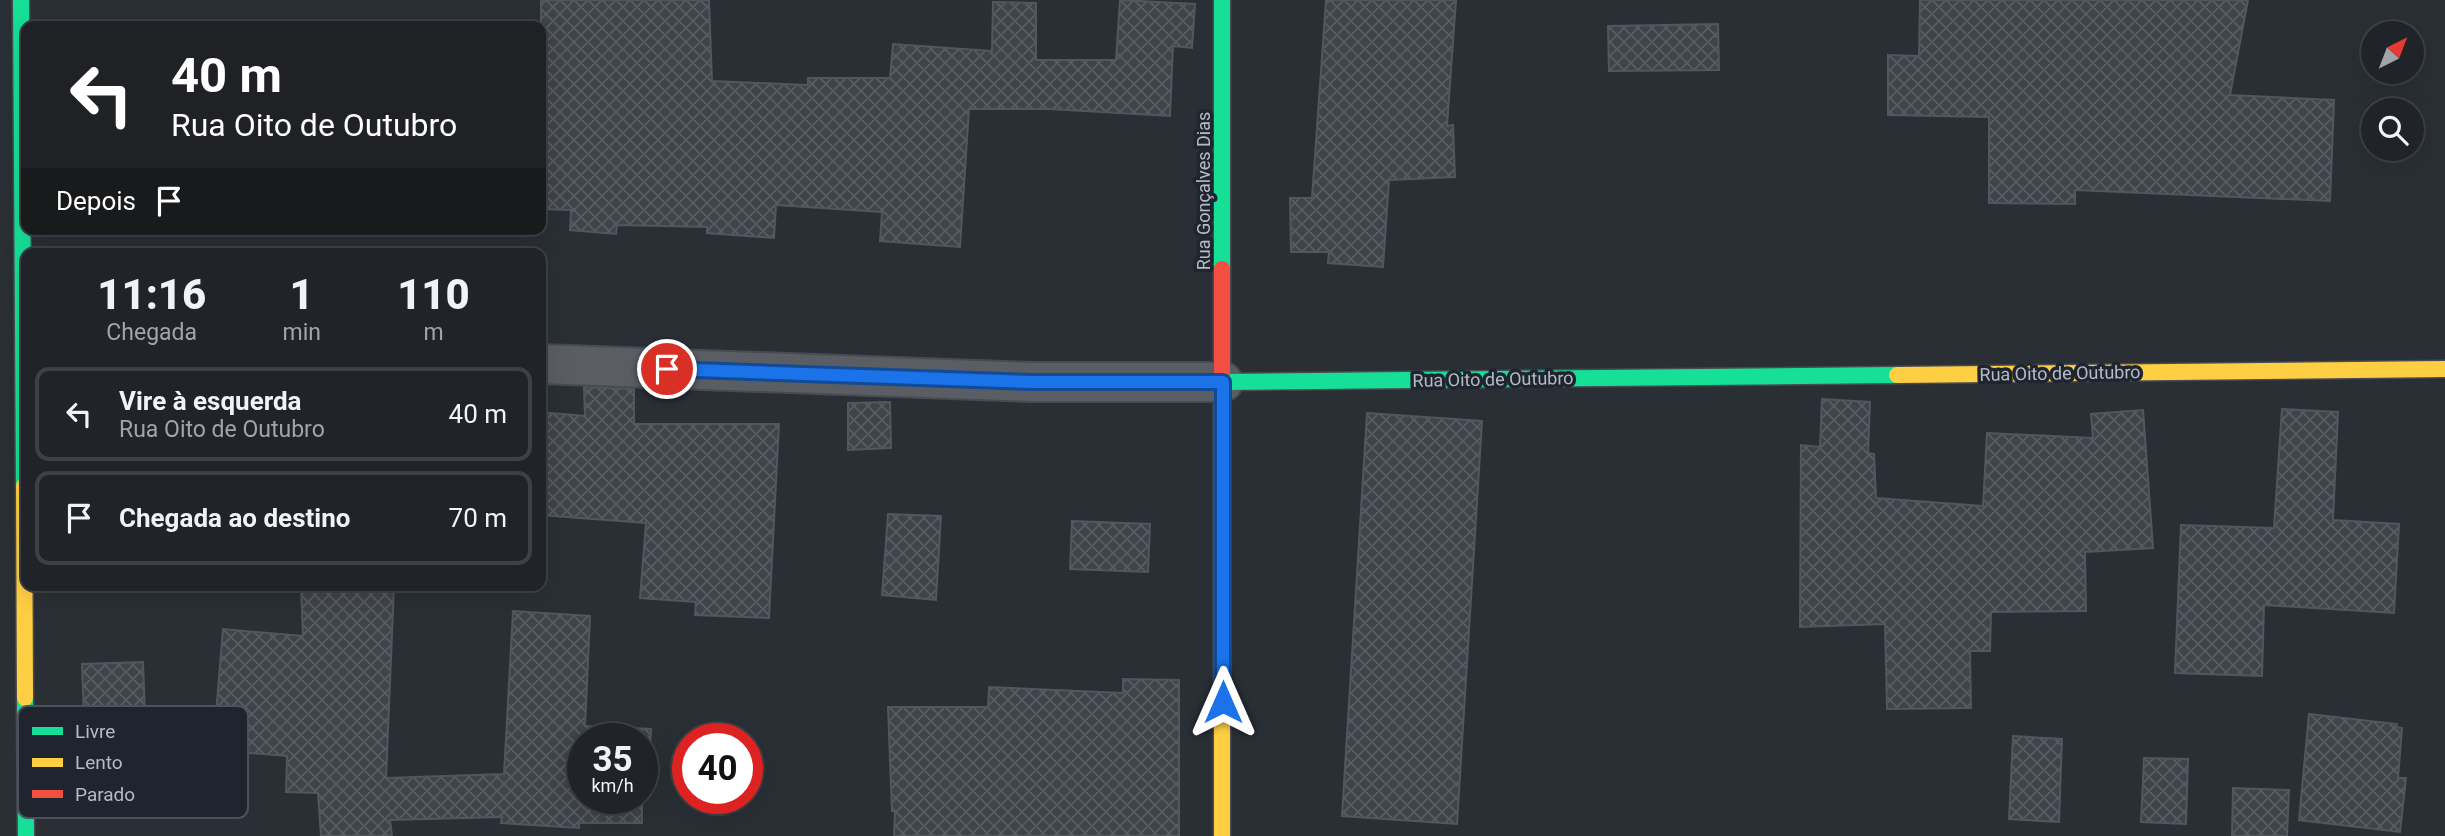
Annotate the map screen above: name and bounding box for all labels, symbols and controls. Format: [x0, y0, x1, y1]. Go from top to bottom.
north arrow [2361, 21, 2424, 84]
map controls [2361, 21, 2424, 161]
text: 40 m [171, 47, 282, 104]
icon: left [56, 49, 147, 140]
button: search [2361, 98, 2424, 161]
text: Rua Oito de Outubro [171, 106, 457, 144]
street label: Rua Gonçalves Dias [1193, 112, 1214, 270]
icon: arrive [150, 182, 188, 220]
text: Depois [56, 186, 136, 216]
text: 11:16 [97, 270, 206, 319]
text: 1 [290, 270, 314, 319]
text: 110 [397, 270, 470, 319]
text: Chegada [106, 319, 197, 346]
text: min [282, 319, 321, 346]
text: m [423, 319, 444, 346]
pin [637, 339, 697, 399]
icon: arrive [648, 350, 686, 388]
street label: Rua Oito de Outubro [1979, 361, 2141, 385]
street label: Rua Oito de Outubro [1412, 367, 1574, 391]
text: Vire à esquerda [119, 386, 302, 416]
icon: left [60, 395, 98, 433]
text: 40 m [449, 399, 507, 429]
text: Rua Oito de Outubro [119, 416, 325, 443]
icon: arrive [60, 499, 98, 537]
text: Chegada ao destino [119, 503, 350, 533]
text: 70 m [449, 503, 507, 533]
position arrow [1186, 665, 1260, 739]
legend [18, 706, 248, 818]
text: Livre [75, 720, 115, 743]
speed limit sign: 40 [672, 723, 763, 814]
text: 35 [592, 739, 633, 780]
text: Lento [75, 751, 123, 774]
text: km/h [591, 775, 634, 796]
text: Parado [75, 783, 135, 806]

